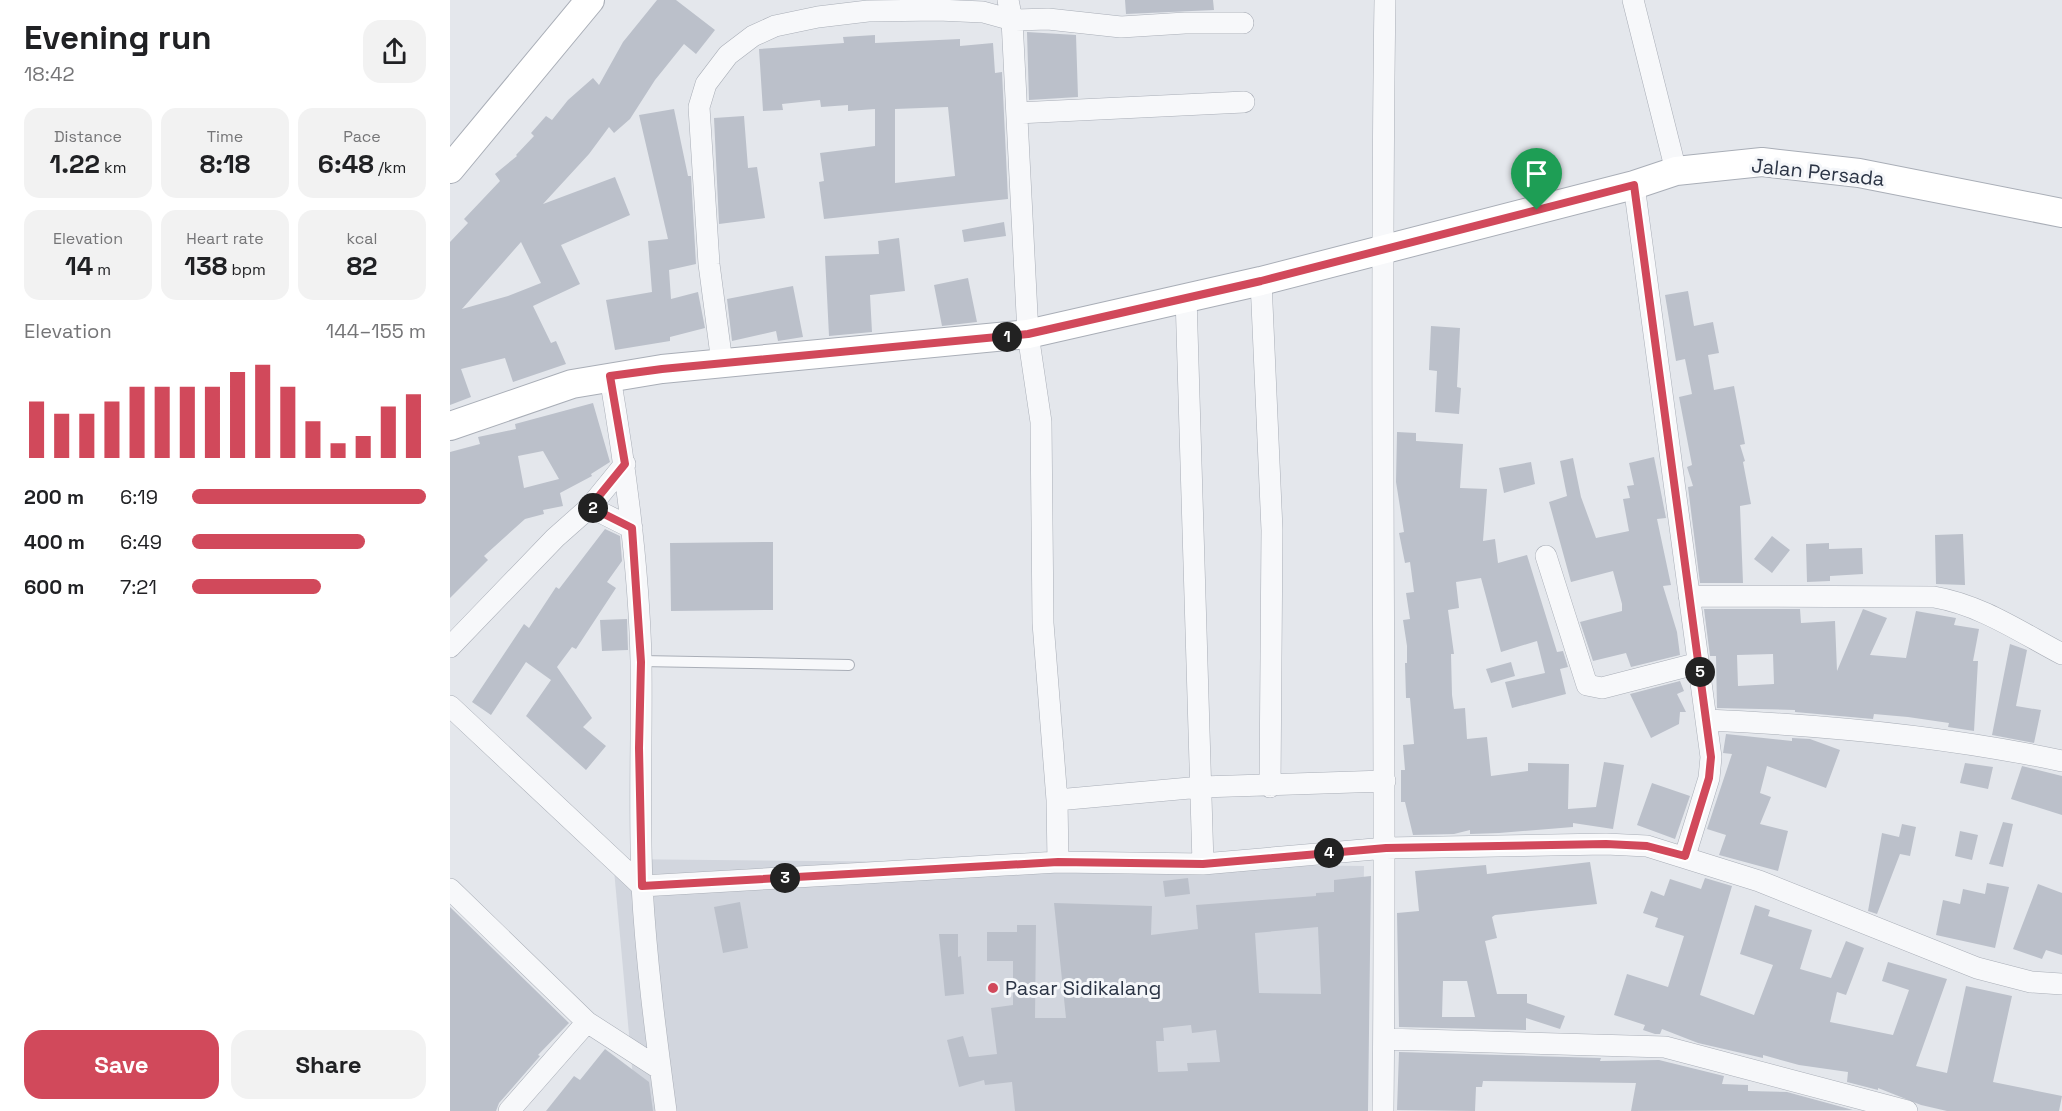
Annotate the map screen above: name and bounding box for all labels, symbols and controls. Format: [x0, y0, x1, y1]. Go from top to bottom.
text: Evening run [24, 17, 212, 59]
button: share [363, 20, 426, 83]
text: 18:42 [24, 61, 74, 87]
text: Distance [54, 126, 122, 147]
text: Time [207, 126, 243, 147]
text: Pace [343, 126, 381, 147]
text: 1.22 [50, 147, 100, 181]
text: 8:18 [200, 147, 250, 181]
text: 6:48 [318, 147, 374, 181]
pin [1511, 148, 1562, 210]
street label: Jalan Persada [1750, 152, 1886, 192]
text: km [100, 157, 126, 178]
text: /km [374, 157, 406, 178]
icon: arrive [1520, 157, 1553, 190]
text: Elevation [53, 228, 123, 249]
text: Heart rate [186, 228, 264, 249]
text: kcal [347, 228, 377, 249]
text: 14 [65, 249, 93, 283]
text: 138 [184, 249, 227, 283]
text: 82 [346, 249, 378, 283]
text: m [93, 259, 111, 280]
text: bpm [227, 259, 266, 280]
text: Elevation [24, 318, 112, 344]
text: 144–155 m [326, 318, 426, 344]
pin: 1 [992, 322, 1022, 352]
text: 1 [1003, 326, 1011, 347]
text: 200 m [24, 484, 84, 510]
text: 6:19 [120, 484, 158, 510]
pin: 2 [578, 493, 608, 523]
text: 2 [588, 497, 598, 518]
text: 400 m [24, 529, 85, 555]
text: 6:49 [120, 529, 162, 555]
text: 600 m [24, 574, 84, 600]
text: 7:21 [120, 574, 157, 600]
pin: 5 [1685, 657, 1715, 687]
text: 5 [1695, 661, 1705, 682]
pin: 4 [1314, 838, 1344, 868]
text: 4 [1324, 842, 1334, 863]
pin: 3 [770, 863, 800, 893]
text: 3 [780, 867, 790, 888]
place label: Pasar Sidikalang [1005, 975, 1161, 1001]
marker: Pasar Sidikalang [986, 981, 1000, 995]
button: Save [24, 1030, 219, 1099]
button: Share [231, 1030, 426, 1099]

